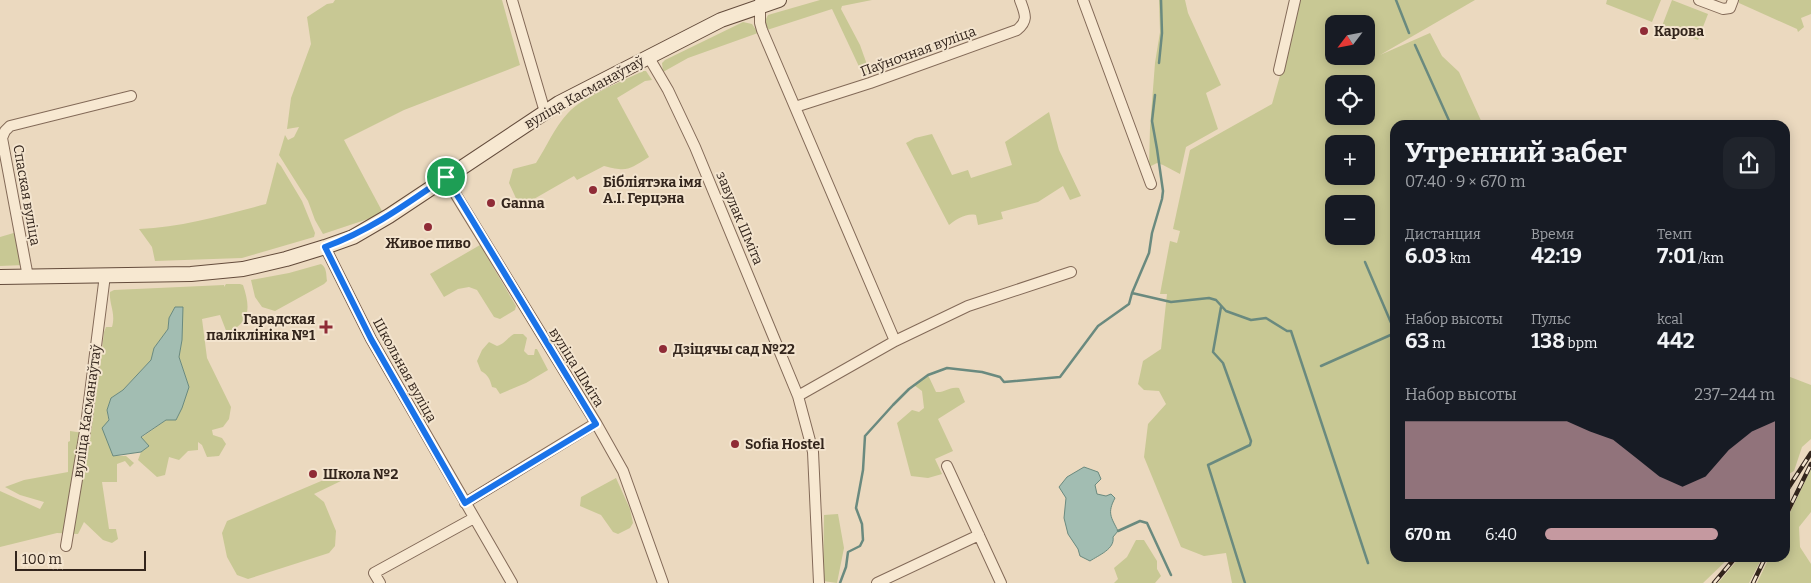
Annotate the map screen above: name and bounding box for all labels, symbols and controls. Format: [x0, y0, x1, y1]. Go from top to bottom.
north arrow [1325, 15, 1375, 65]
map controls [1325, 15, 1375, 245]
street label: Паўночная вуліца [858, 23, 979, 80]
place label: Карова [1654, 23, 1704, 40]
marker: Карова [1638, 25, 1650, 37]
street label: вуліца Касманаўтаў [521, 52, 648, 132]
button: locate [1325, 75, 1375, 125]
button: + [1325, 135, 1375, 185]
text: Утренний забег [1405, 136, 1627, 169]
button: share [1723, 137, 1775, 189]
street label: Спаская вуліца [9, 143, 44, 247]
pin [425, 156, 467, 198]
icon: arrive [432, 163, 460, 191]
street label: завулак Шміта [712, 169, 767, 268]
text: 07:40 · 9 × 670 m [1405, 172, 1526, 191]
place label: Бібліятэка імя А.І. Герцэна [603, 174, 702, 207]
marker: Бібліятэка імя А.І. Герцэна [587, 184, 599, 196]
place label: Ganna [501, 195, 545, 212]
button: − [1325, 195, 1375, 245]
marker: Ganna [485, 197, 497, 209]
marker: Живое пиво [422, 221, 434, 233]
text: Дистанция [1405, 226, 1481, 243]
text: Время [1531, 226, 1574, 243]
text: Темп [1657, 226, 1692, 243]
place label: Живое пиво [385, 235, 471, 252]
text: 6.03 [1405, 243, 1447, 269]
text: 42:19 [1531, 243, 1582, 269]
text: 7:01 [1657, 243, 1695, 269]
text: km [1447, 250, 1471, 267]
text: /km [1695, 250, 1724, 267]
place label: Гарадская паліклініка №1 [206, 311, 315, 344]
text: Набор высоты [1405, 311, 1503, 328]
text: Пульс [1531, 311, 1571, 328]
text: kcal [1657, 311, 1683, 328]
street label: Школьная вуліца [369, 315, 440, 426]
marker: Гарадская паліклініка №1 [319, 320, 333, 334]
street label: вуліца Шміта [545, 324, 608, 410]
text: 63 [1405, 328, 1429, 354]
text: 138 [1531, 328, 1565, 354]
text: 442 [1657, 328, 1695, 354]
text: m [1429, 335, 1446, 352]
text: bpm [1565, 335, 1597, 352]
place label: Дзіцячы сад №22 [673, 341, 795, 358]
street label: вуліца Касманаўтаў [70, 343, 105, 479]
marker: Дзіцячы сад №22 [657, 343, 669, 355]
text: Набор высоты [1405, 385, 1517, 404]
text: 237–244 m [1694, 385, 1775, 404]
place label: Sofia Hostel [745, 436, 825, 453]
marker: Sofia Hostel [729, 438, 741, 450]
place label: Школа №2 [323, 466, 398, 483]
marker: Школа №2 [307, 468, 319, 480]
text: 670 m [1405, 525, 1451, 544]
text: 6:40 [1485, 525, 1517, 544]
scale bar [15, 548, 146, 571]
text: 100 m [22, 551, 62, 568]

